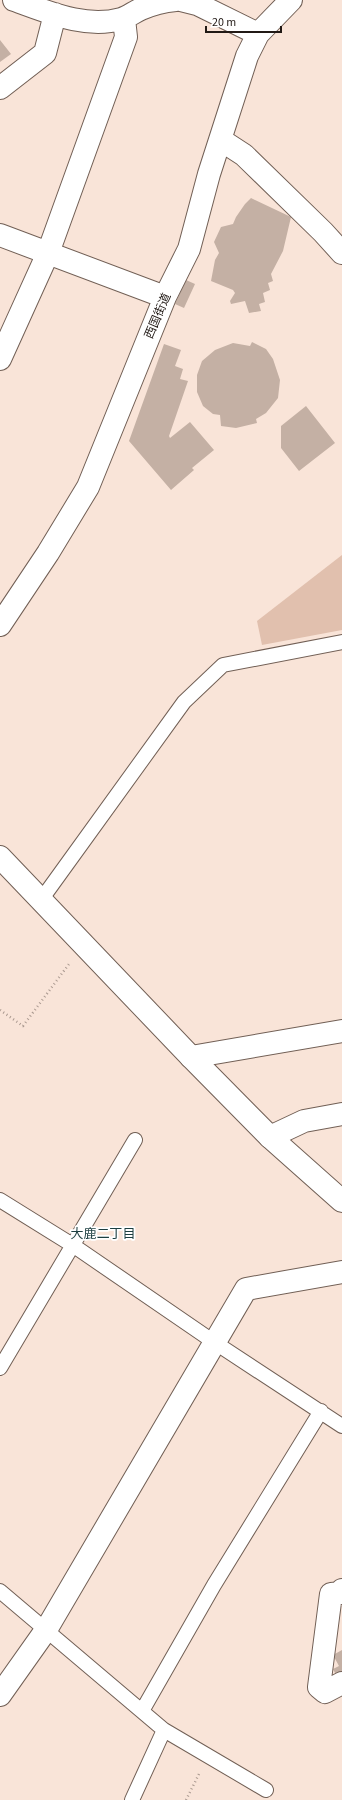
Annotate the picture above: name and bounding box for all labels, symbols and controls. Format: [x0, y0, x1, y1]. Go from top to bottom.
scale bar [206, 8, 281, 34]
text: 20 m [212, 14, 236, 31]
street label: 西国街道 [141, 291, 175, 341]
district label: 大鹿二丁目 [70, 1225, 136, 1243]

